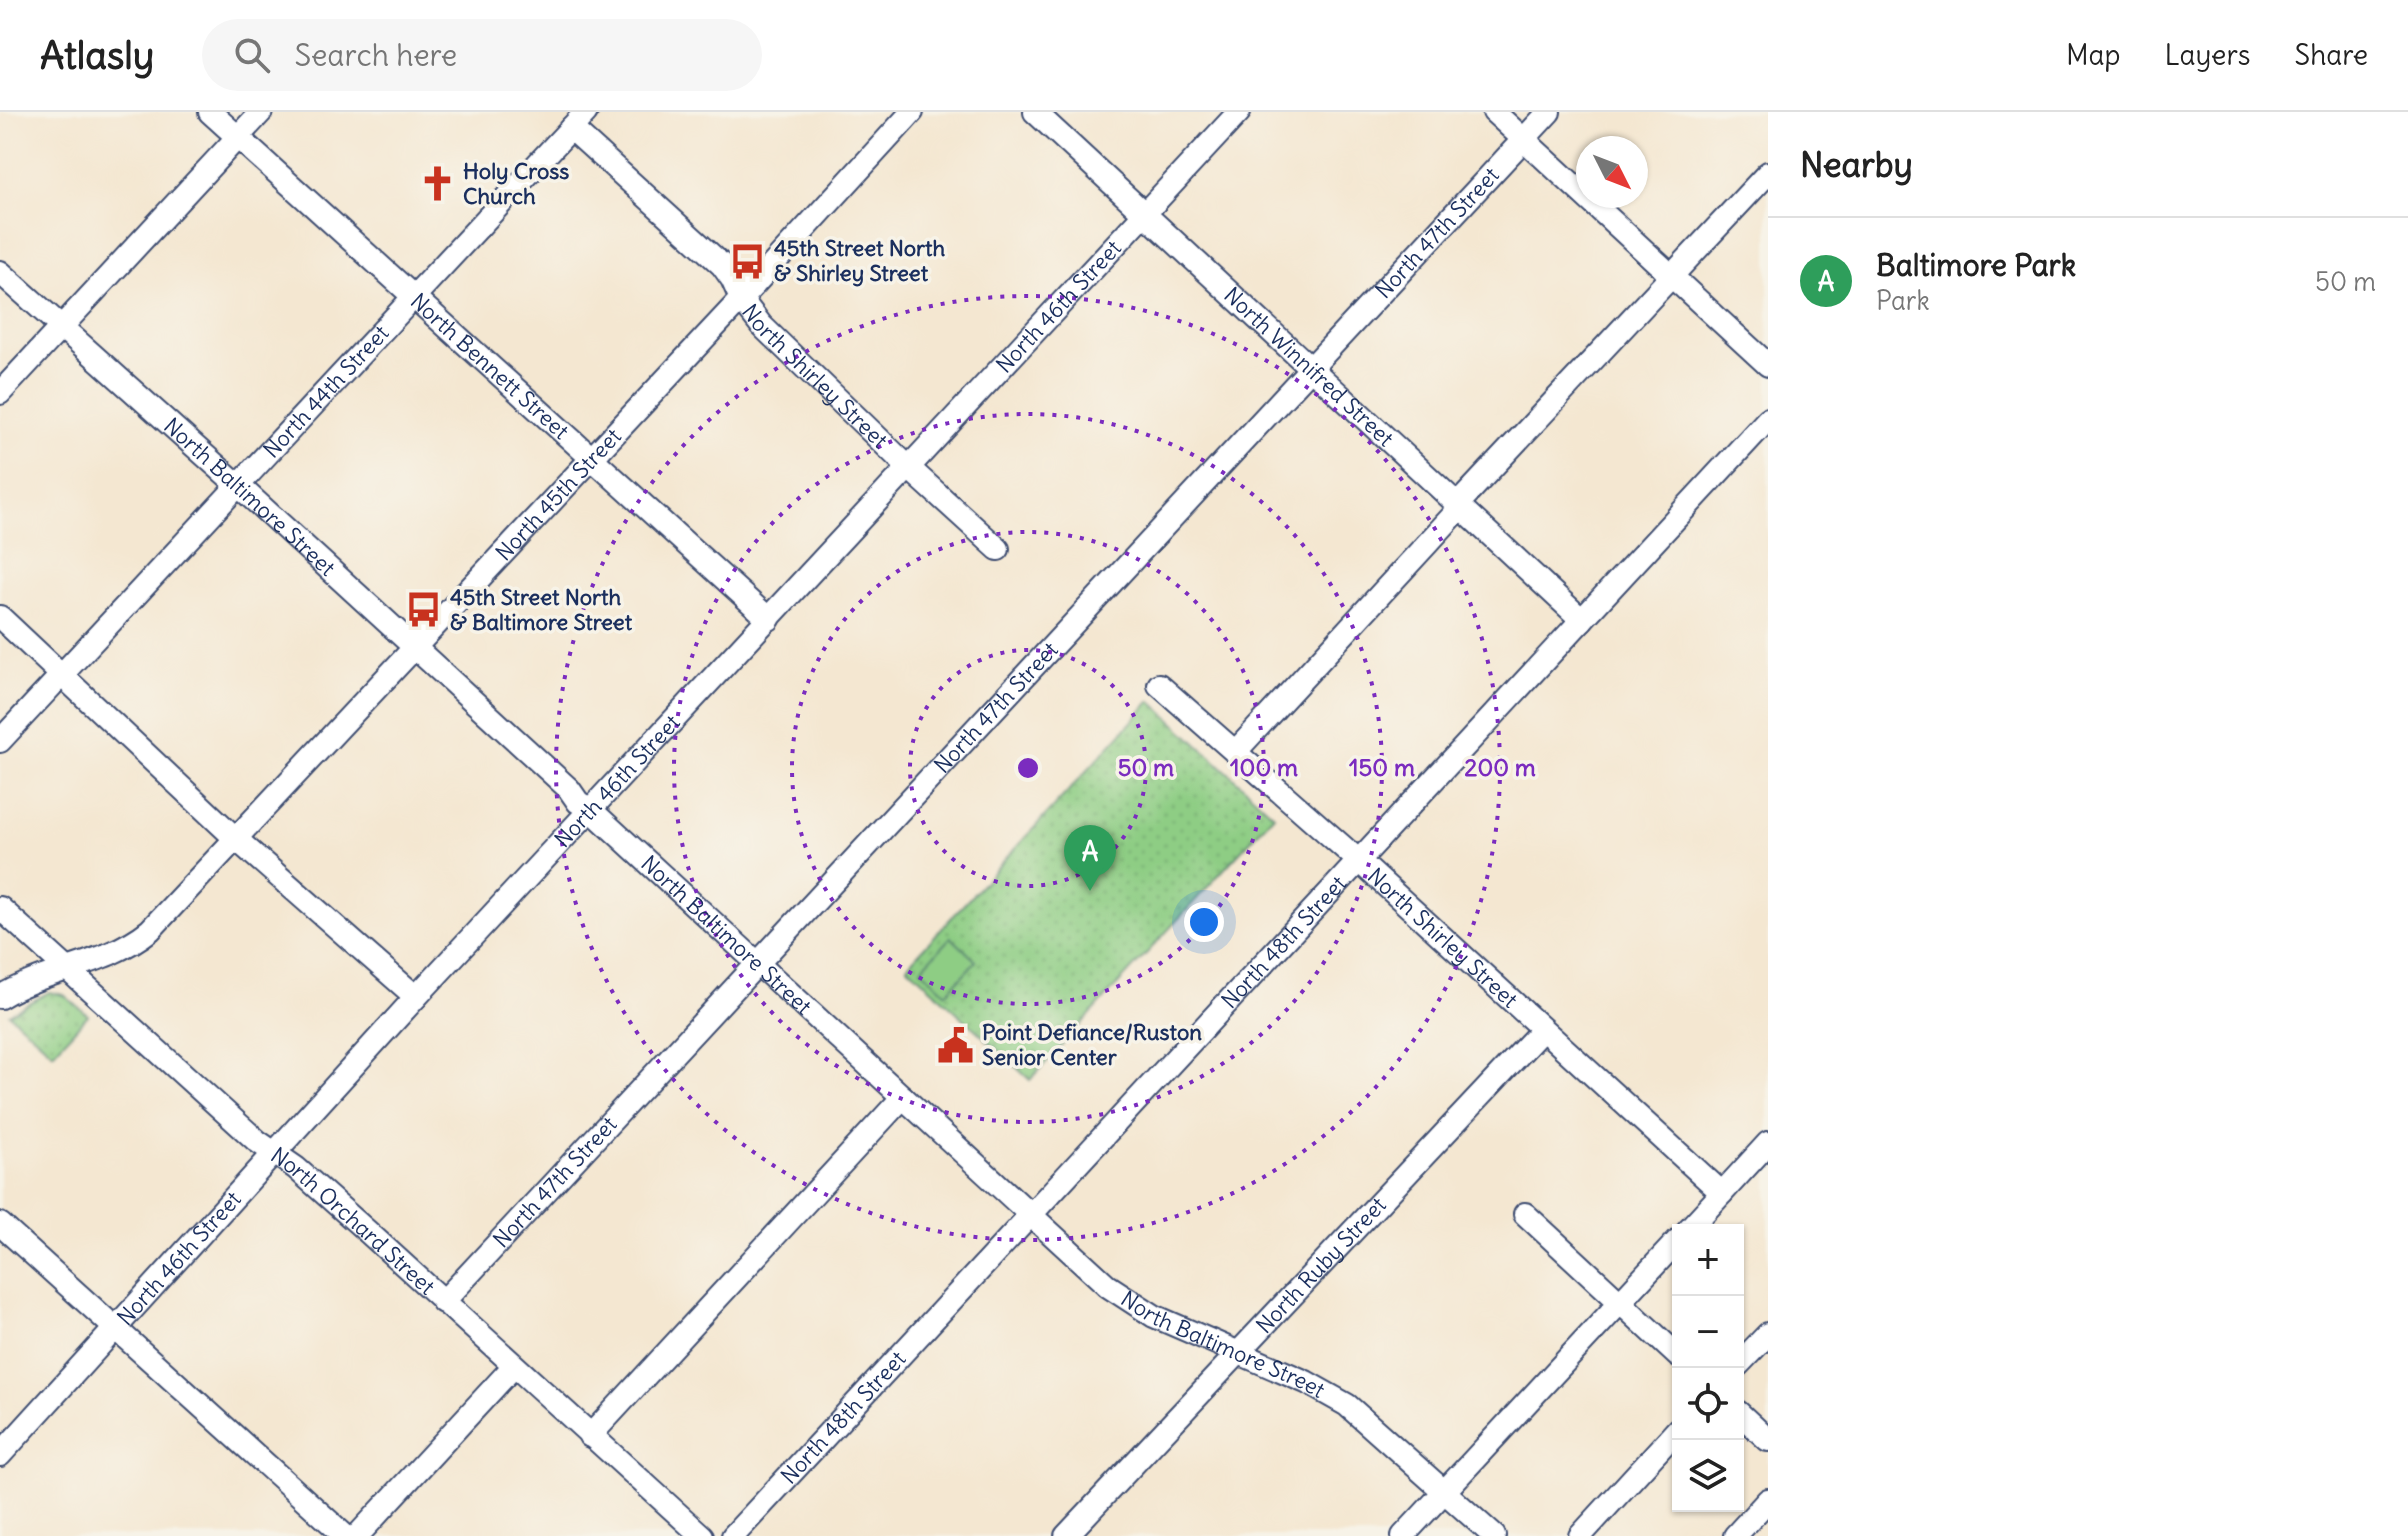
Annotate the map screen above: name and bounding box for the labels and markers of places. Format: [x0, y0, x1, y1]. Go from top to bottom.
place label: Holy Cross Church [463, 157, 569, 210]
church icon: Holy Cross Church [418, 165, 456, 203]
place label: 45th Street North & Shirley Street [774, 234, 945, 287]
bus stop icon: 45th Street North & Shirley Street [729, 242, 767, 280]
place label: 45th Street North & Baltimore Street [450, 583, 633, 636]
bus stop icon: 45th Street North & Baltimore Street [405, 591, 443, 629]
centre of rings [1014, 754, 1042, 782]
pin: A [1064, 825, 1116, 891]
place label: Point Defiance/Ruston Senior Center [982, 1018, 1202, 1071]
public building icon: Point Defiance/Ruston Senior Center [937, 1026, 975, 1064]

